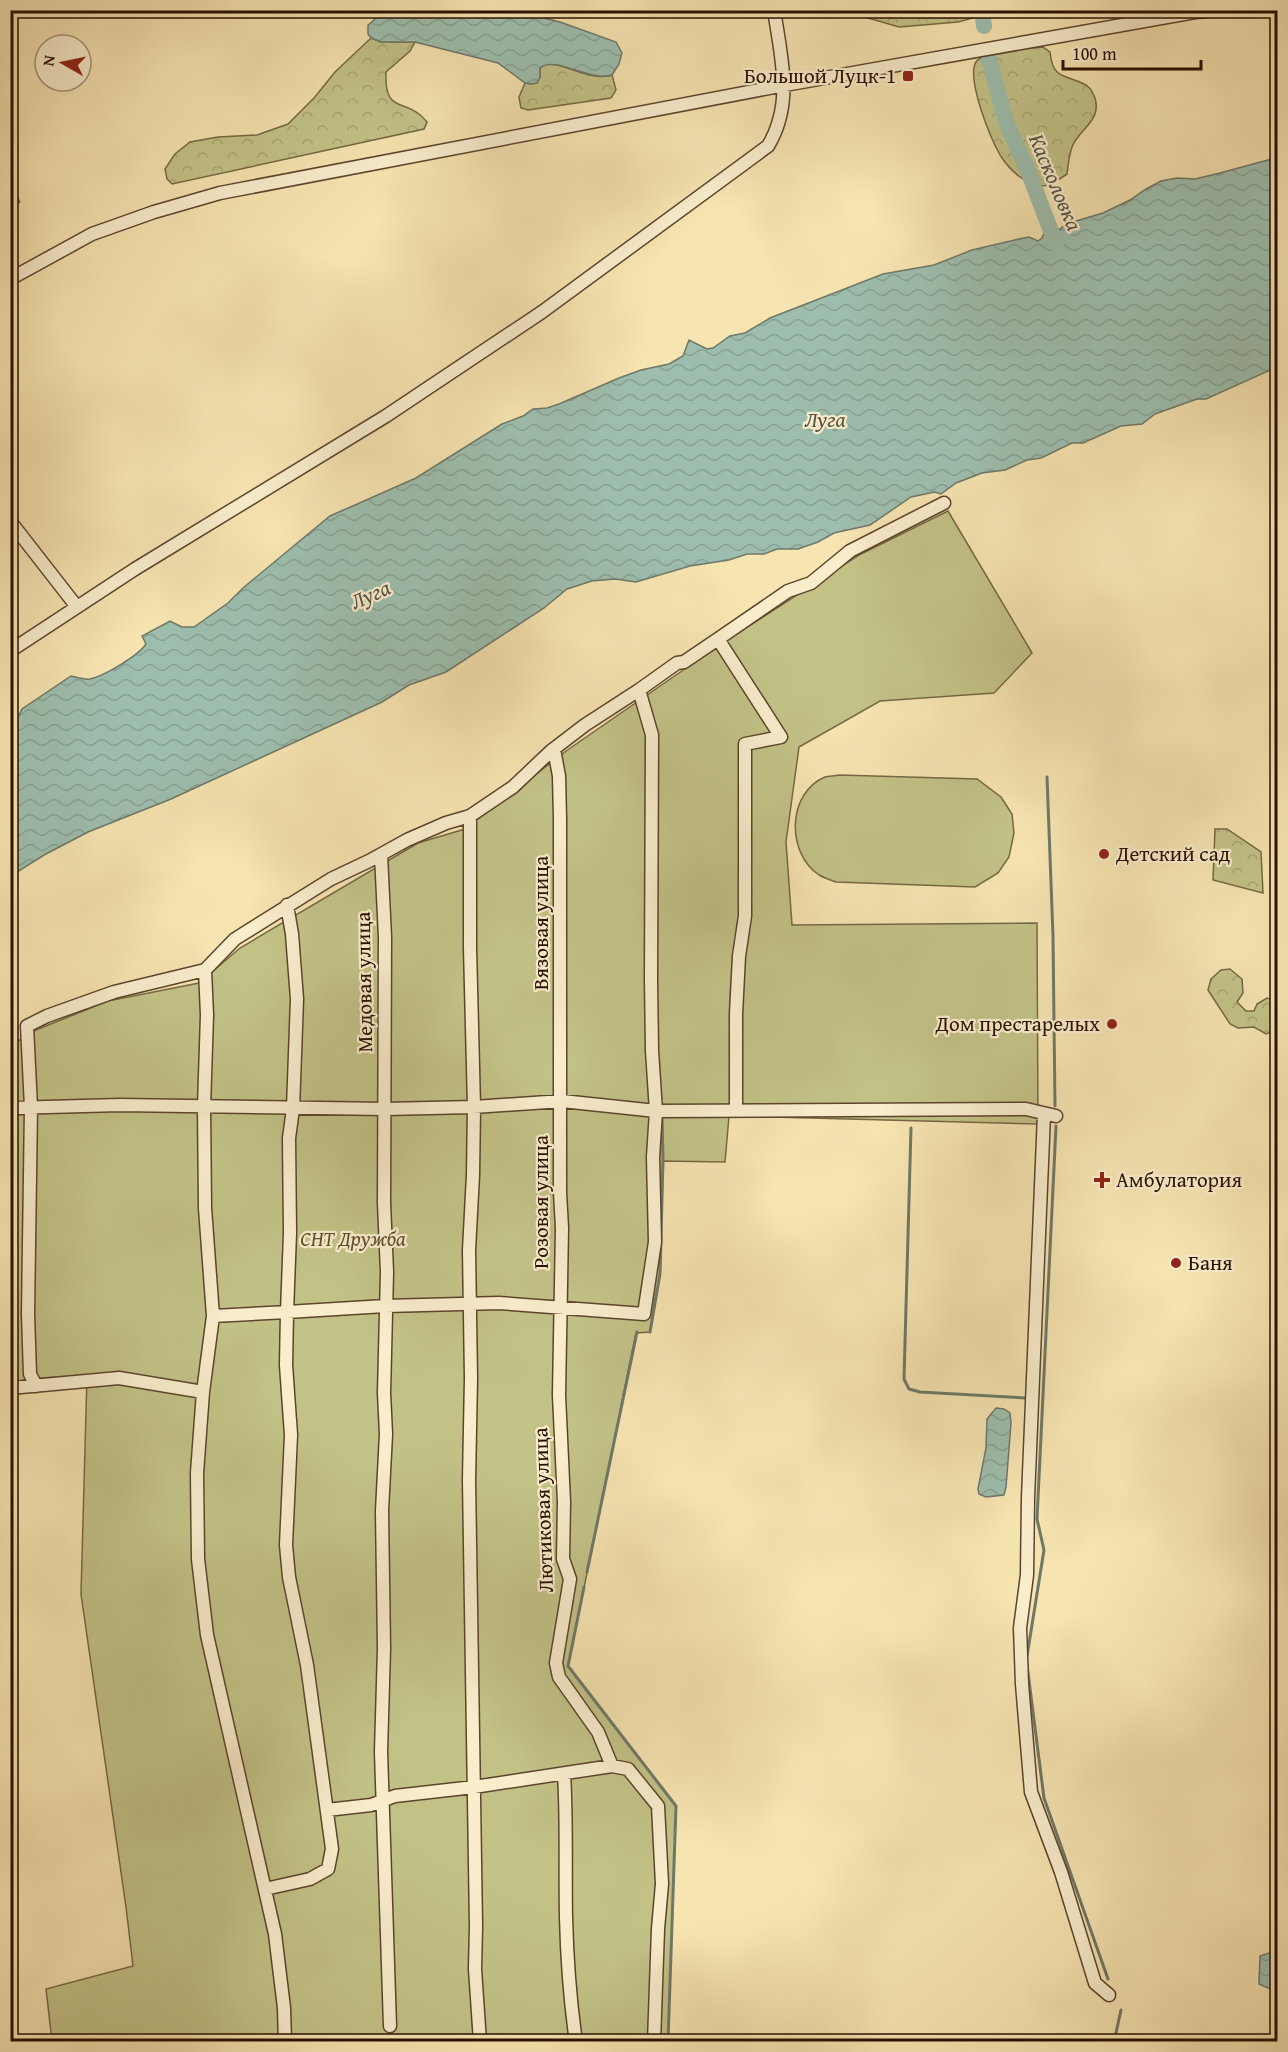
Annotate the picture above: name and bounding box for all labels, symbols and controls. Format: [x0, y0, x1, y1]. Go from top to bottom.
north arrow [33, 33, 93, 93]
scale bar [1063, 33, 1201, 71]
text: 100 m [1072, 40, 1117, 67]
text: N [35, 53, 61, 68]
place label: Большой Луцк-1 [744, 60, 896, 91]
marker: Большой Луцк-1 [901, 69, 915, 83]
water label: Касколовка [1021, 128, 1091, 236]
water label: Луга [804, 403, 846, 435]
water label: Луга [345, 571, 395, 617]
place label: Детский сад [1115, 838, 1231, 869]
marker: Детский сад [1097, 847, 1111, 861]
street label: Вязовая улица [525, 856, 556, 990]
street label: Медовая улица [347, 911, 380, 1053]
place label: Дом престарелых [935, 1008, 1100, 1039]
marker: Дом престарелых [1105, 1017, 1119, 1031]
street label: Розовая улица [525, 1135, 556, 1269]
place label: Амбулатория [1116, 1164, 1242, 1195]
marker: Амбулатория [1093, 1171, 1111, 1189]
park label: СНТ Дружба [300, 1223, 406, 1254]
place label: Баня [1188, 1247, 1233, 1278]
marker: Баня [1169, 1256, 1183, 1270]
street label: Лютиковая улица [524, 1427, 561, 1593]

